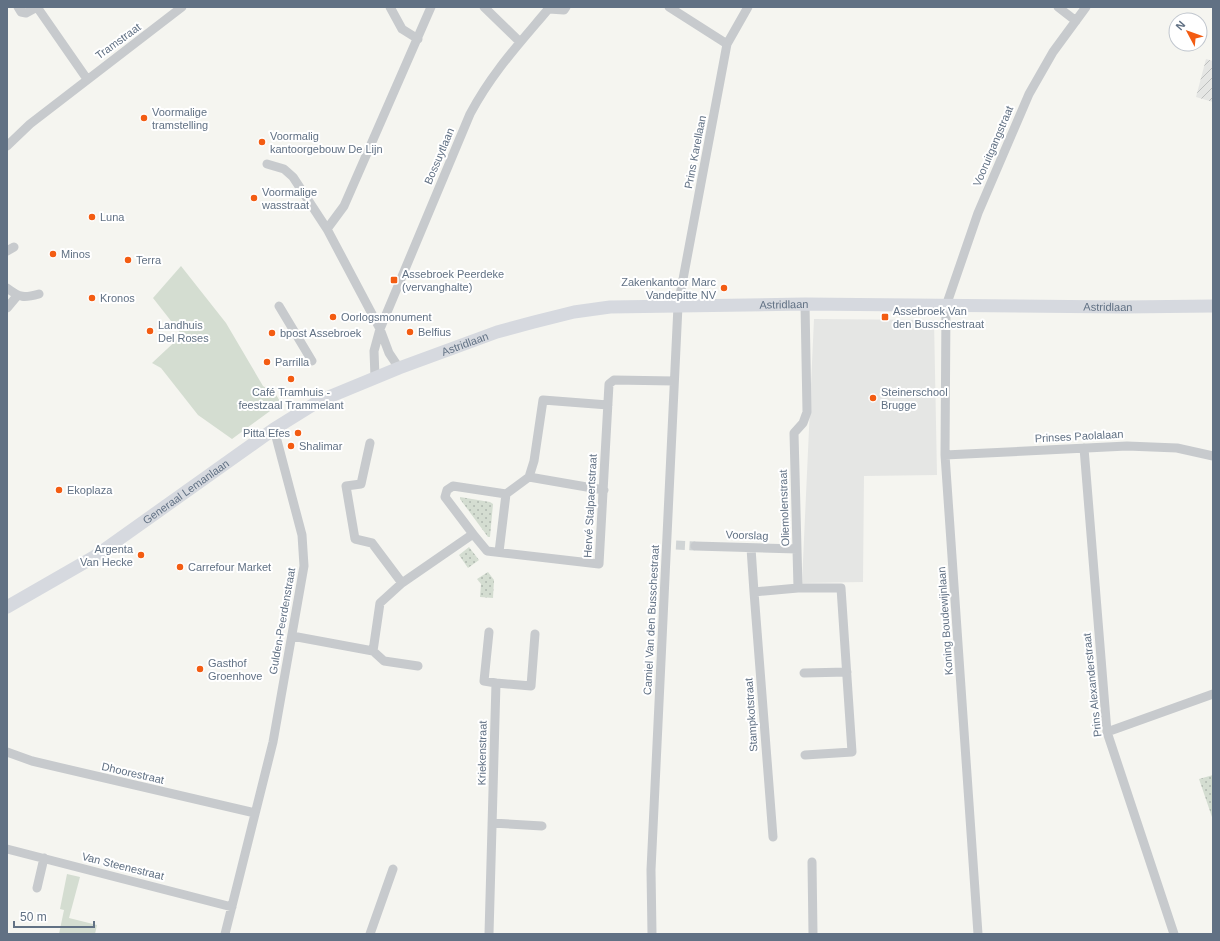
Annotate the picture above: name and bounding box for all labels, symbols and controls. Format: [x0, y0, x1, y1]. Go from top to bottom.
north arrow [1168, 12, 1208, 52]
text: N [1173, 18, 1188, 32]
street label: Tramstraat [93, 21, 143, 61]
street label: Vooruitgangstraat [971, 104, 1015, 188]
place label: Voormalige tramstelling [152, 106, 208, 131]
marker: Voormalige tramstelling [139, 113, 149, 123]
street label: Prins Karellaan [682, 114, 708, 190]
street label: Bossuytlaan [422, 126, 456, 186]
place label: Voormalig kantoorgebouw De Lijn [270, 130, 383, 155]
marker: Voormalig kantoorgebouw De Lijn [257, 137, 267, 147]
place label: Voormalige wasstraat [261, 186, 317, 211]
marker: Voormalige wasstraat [249, 193, 259, 203]
place label: Luna [100, 211, 125, 223]
marker: Luna [87, 212, 97, 222]
place label: Minos [61, 248, 91, 260]
marker: Minos [48, 249, 58, 259]
place label: Terra [136, 254, 162, 266]
marker: Terra [123, 255, 133, 265]
place label: Assebroek Peerdeke (vervanghalte) [402, 268, 504, 293]
marker: Assebroek Peerdeke (vervanghalte) [389, 275, 399, 285]
place label: Zakenkantoor Marc Vandepitte NV [621, 276, 717, 301]
marker: Zakenkantoor Marc Vandepitte NV [719, 283, 729, 293]
place label: Kronos [100, 292, 135, 304]
marker: Kronos [87, 293, 97, 303]
street label: Astridlaan [759, 298, 808, 311]
street label: Astridlaan [1083, 301, 1132, 313]
place label: Assebroek Van den Busschestraat [893, 305, 984, 330]
place label: Oorlogsmonument [341, 311, 432, 323]
marker: Oorlogsmonument [328, 312, 338, 322]
marker: Assebroek Van den Busschestraat [880, 312, 890, 322]
place label: Landhuis Del Roses [158, 319, 209, 344]
marker: Landhuis Del Roses [145, 326, 155, 336]
place label: Belfius [418, 326, 452, 338]
place label: bpost Assebroek [280, 327, 362, 339]
marker: Belfius [405, 327, 415, 337]
marker: bpost Assebroek [267, 328, 277, 338]
street label: Astridlaan [440, 330, 490, 358]
place label: Parrilla [275, 356, 310, 368]
marker: Parrilla [262, 357, 272, 367]
marker: Café Tramhuis - feestzaal Trammelant [286, 374, 296, 384]
place label: Café Tramhuis - feestzaal Trammelant [238, 386, 344, 411]
place label: Steinerschool Brugge [881, 386, 948, 411]
marker: Steinerschool Brugge [868, 393, 878, 403]
place label: Pitta Efes [243, 427, 290, 439]
marker: Pitta Efes [293, 428, 303, 438]
street label: Prinses Paolalaan [1034, 428, 1124, 444]
place label: Shalimar [299, 440, 343, 452]
marker: Shalimar [286, 441, 296, 451]
street label: Hervé Stalpaertstraat [581, 454, 599, 558]
street label: Generaal Lemanlaan [140, 457, 231, 526]
street label: Oliemolenstraat [777, 469, 791, 547]
place label: Ekoplaza [67, 484, 113, 496]
marker: Ekoplaza [54, 485, 64, 495]
street label: Voorslag [725, 528, 769, 542]
place label: Argenta Van Hecke [80, 543, 134, 568]
street label: Camiel Van den Busschestraat [641, 545, 661, 695]
marker: Argenta Van Hecke [136, 550, 146, 560]
place label: Carrefour Market [188, 561, 271, 573]
marker: Carrefour Market [175, 562, 185, 572]
street label: Koning Boudewijnlaan [935, 566, 955, 676]
street label: Gulden-Peerdenstraat [267, 567, 297, 675]
street label: Prins Alexanderstraat [1081, 632, 1103, 738]
place label: Gasthof Groenhove [208, 657, 262, 682]
marker: Gasthof Groenhove [195, 664, 205, 674]
street label: Stampkotstraat [742, 678, 760, 752]
street label: Kriekenstraat [475, 720, 489, 786]
street label: Dhoorestraat [101, 760, 165, 786]
street label: Van Steenestraat [81, 850, 165, 882]
scale bar [14, 903, 94, 929]
text: 50 m [20, 910, 47, 924]

